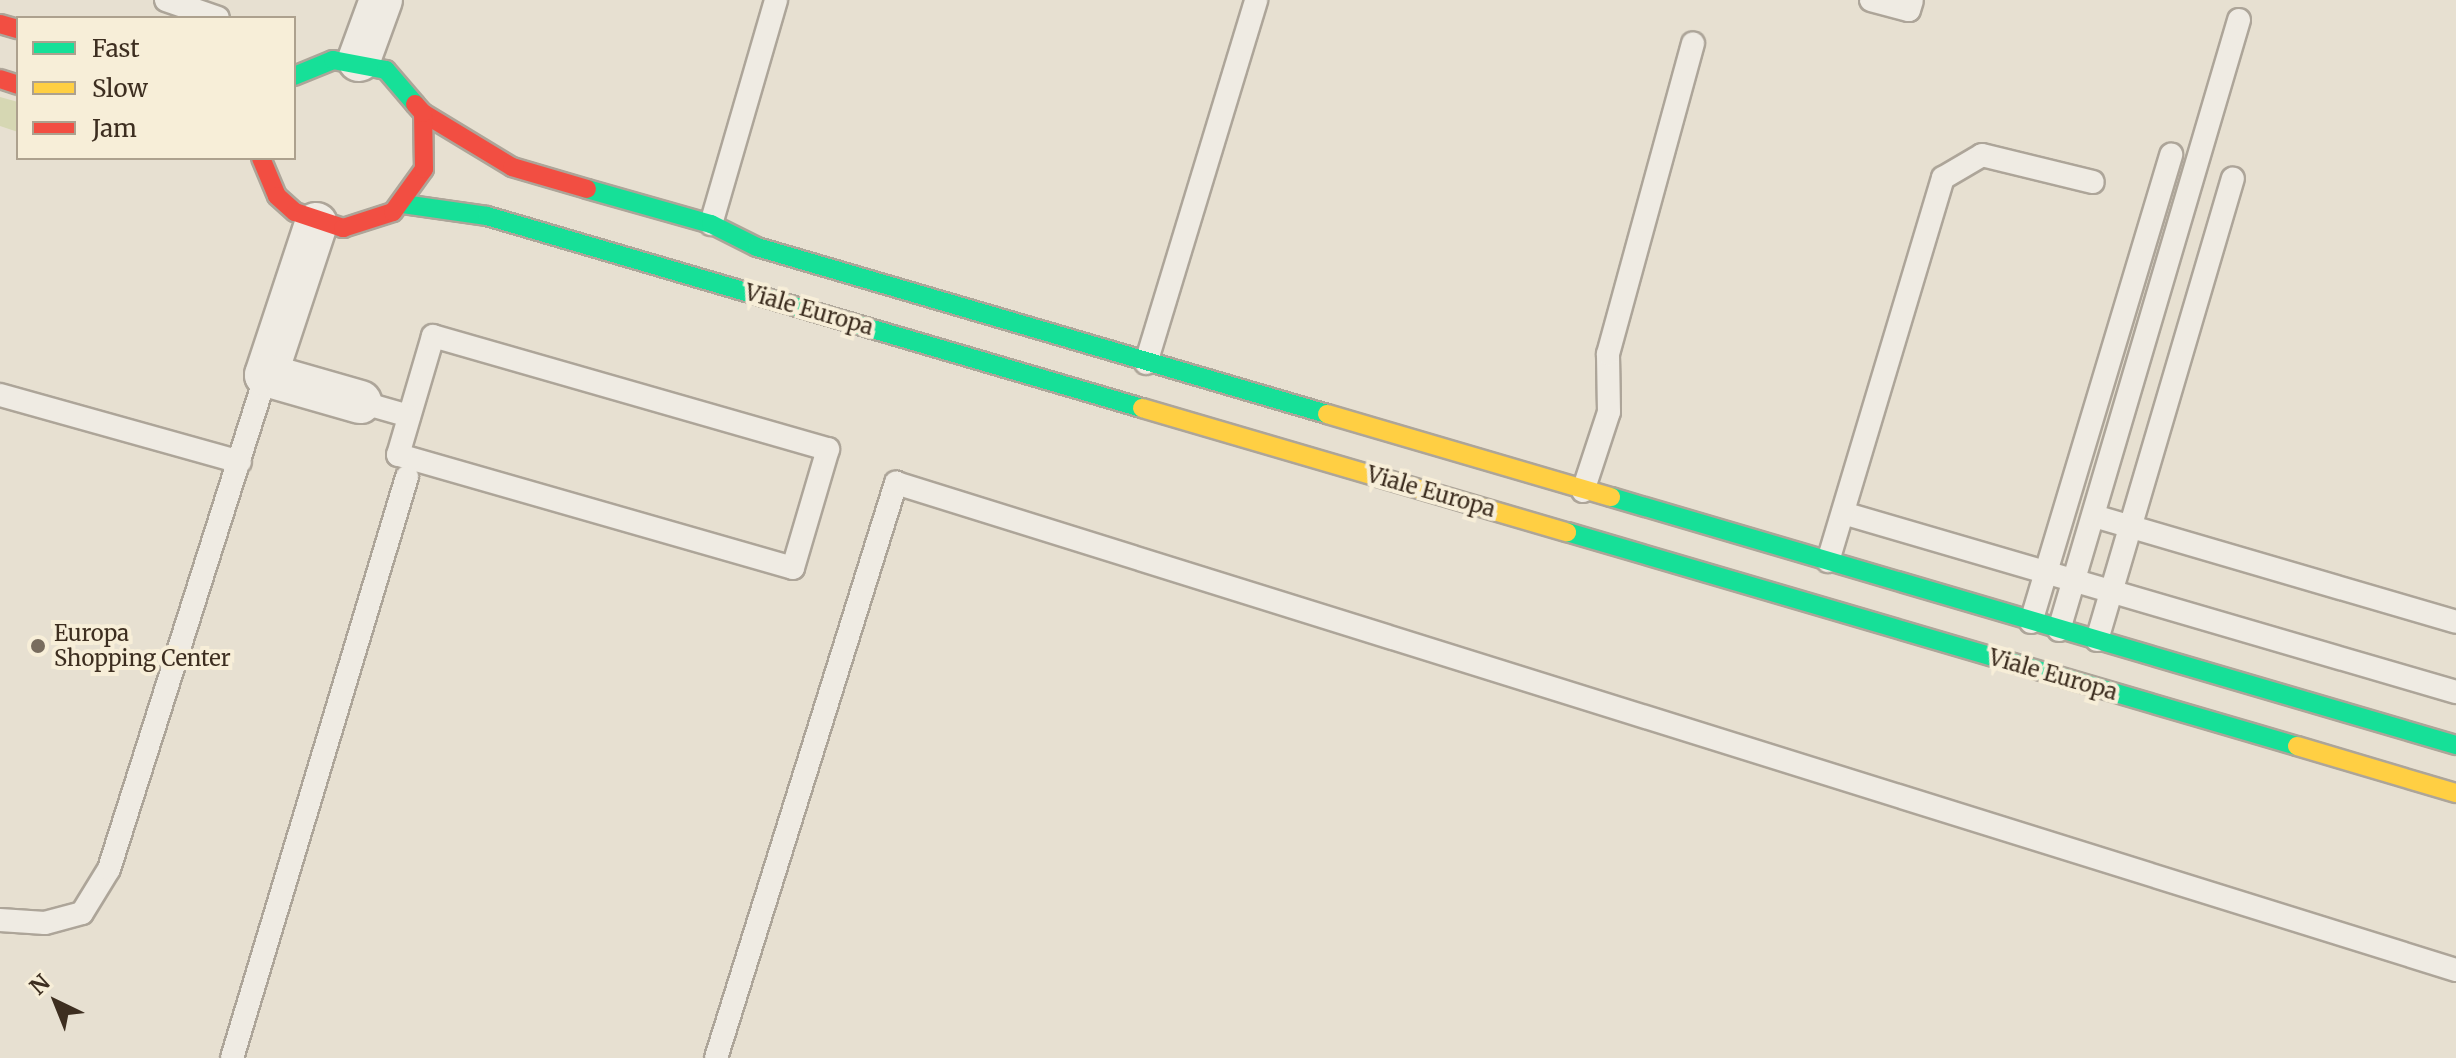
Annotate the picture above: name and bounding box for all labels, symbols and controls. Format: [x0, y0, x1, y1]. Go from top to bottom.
legend [16, 16, 296, 160]
text: Fast [92, 33, 140, 64]
text: Slow [92, 73, 148, 104]
text: Jam [92, 113, 137, 144]
street label: Viale Europa [742, 279, 876, 341]
street label: Viale Europa [1364, 461, 1498, 523]
place label: Europa Shopping Center [54, 620, 231, 672]
marker: Europa Shopping Center [29, 637, 47, 655]
street label: Viale Europa [1986, 644, 2120, 706]
north arrow [16, 962, 96, 1042]
text: N [24, 968, 56, 1001]

